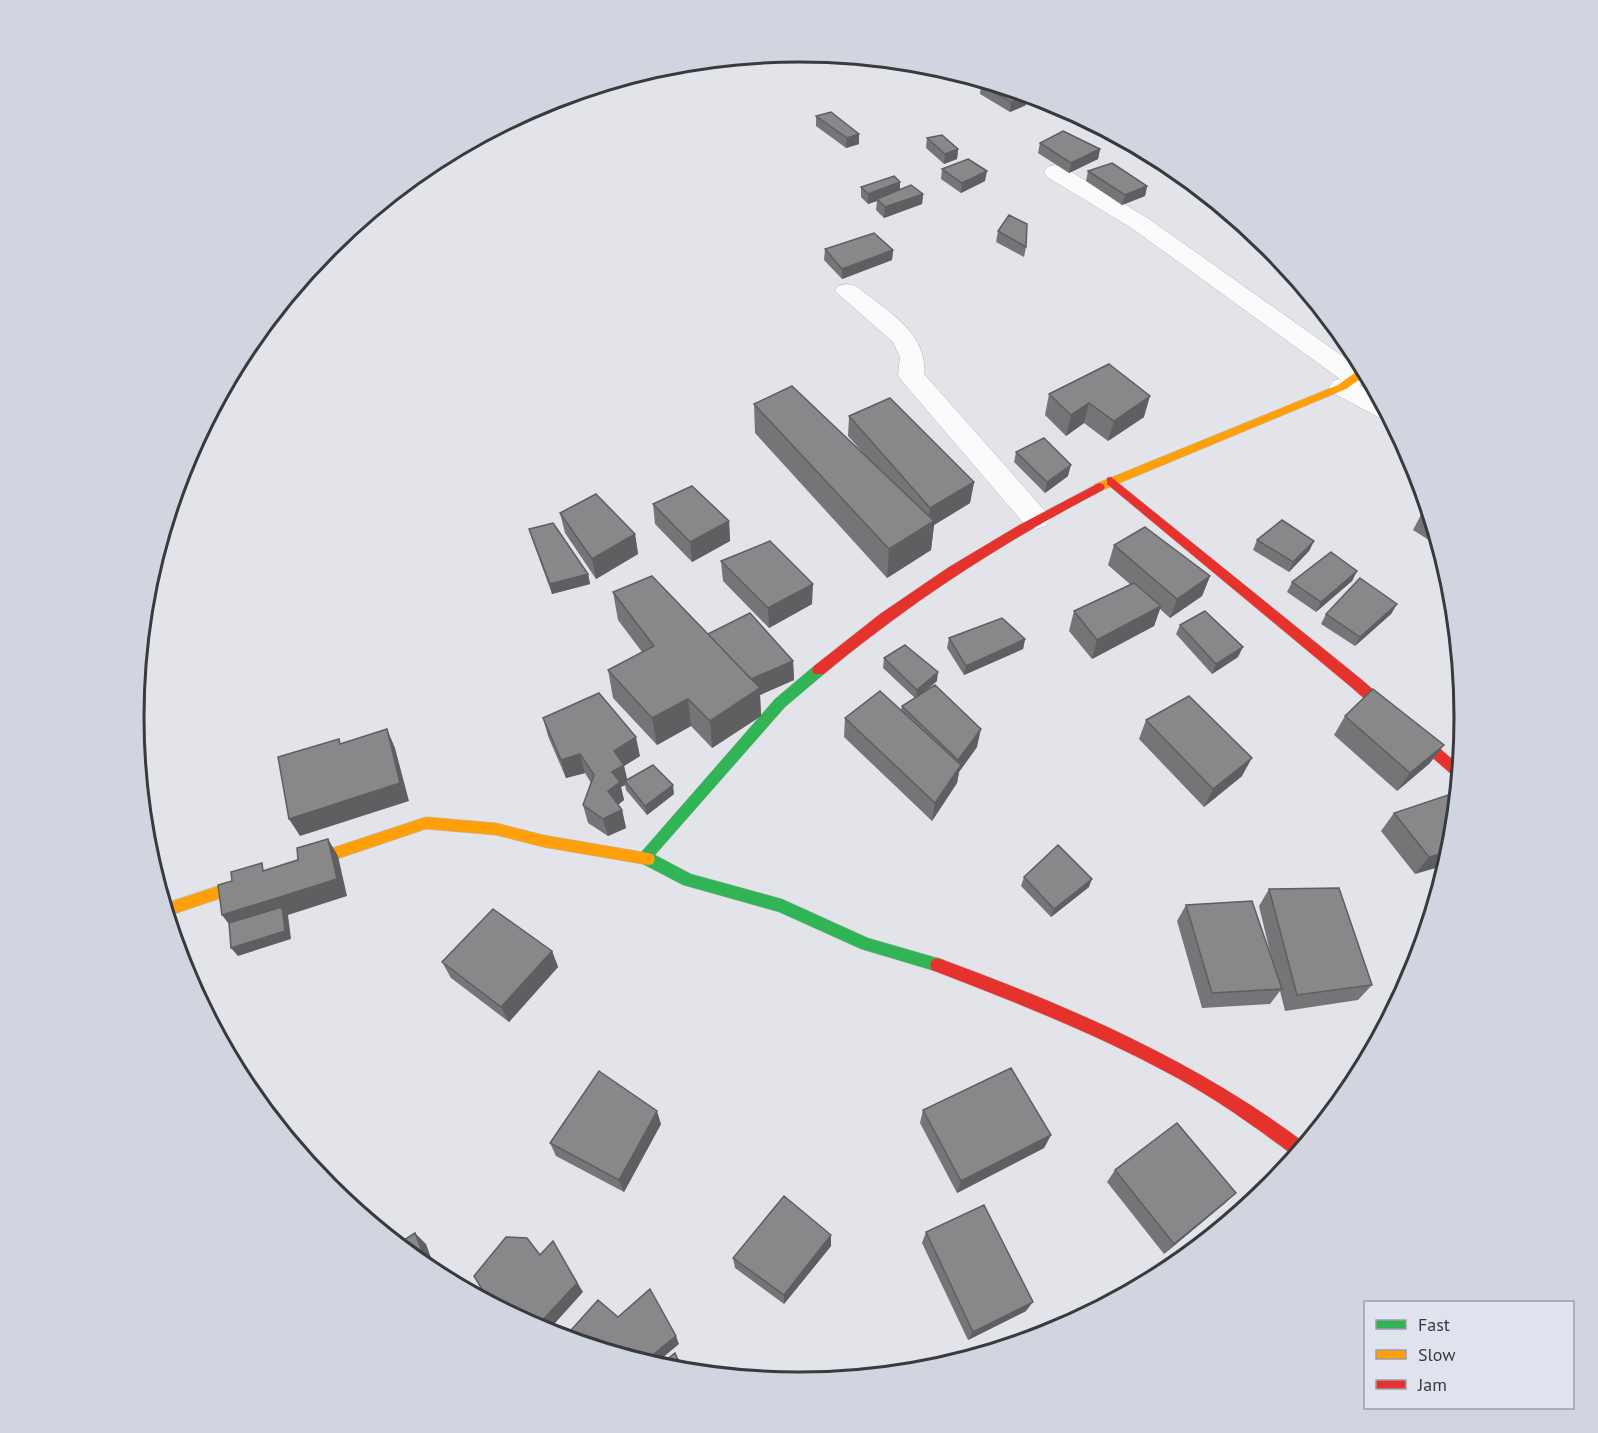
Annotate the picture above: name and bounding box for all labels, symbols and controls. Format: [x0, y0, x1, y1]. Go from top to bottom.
legend [1364, 1301, 1574, 1409]
text: Fast [1418, 1313, 1450, 1336]
text: Slow [1418, 1343, 1456, 1366]
text: Jam [1417, 1373, 1447, 1396]

